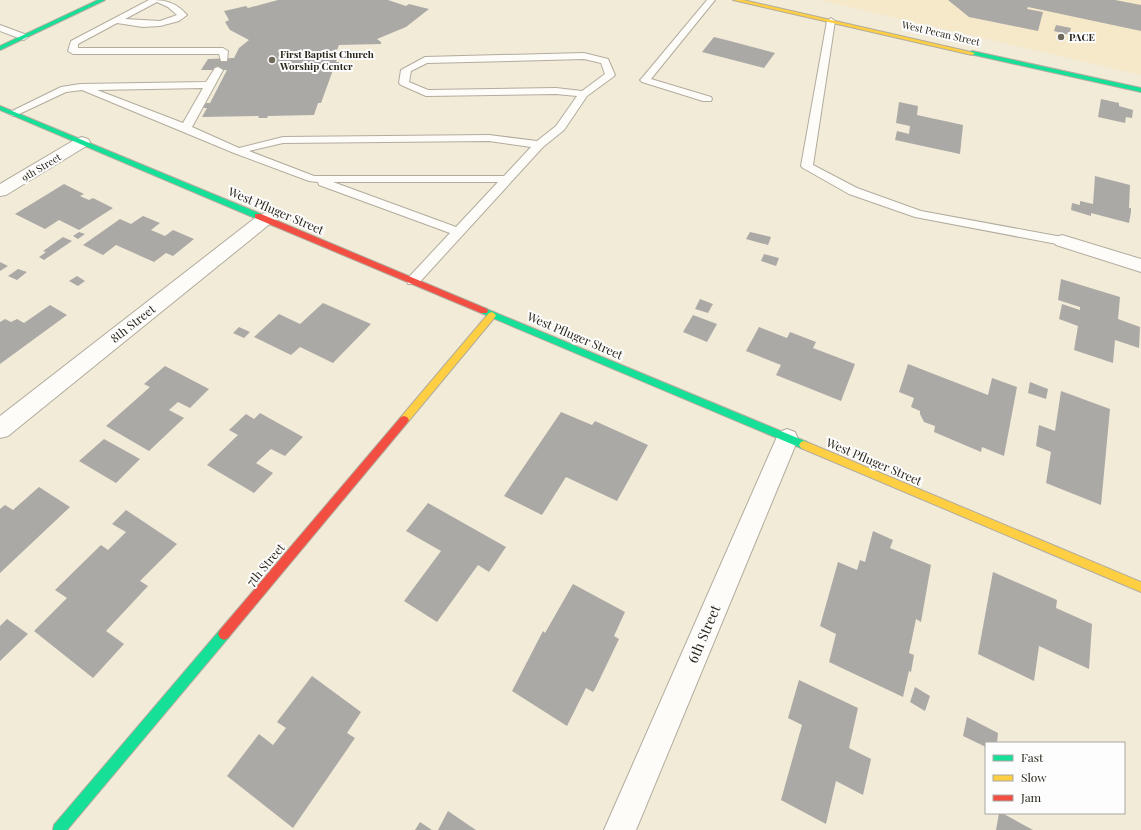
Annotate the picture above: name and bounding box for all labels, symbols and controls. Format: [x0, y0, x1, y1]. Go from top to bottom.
street label: West Pecan Street [900, 17, 982, 49]
place label: PACE [1069, 30, 1095, 44]
marker: PACE [1056, 32, 1066, 42]
place label: First Baptist Church Worship Center [279, 47, 374, 73]
marker: First Baptist Church Worship Center [267, 55, 277, 65]
street label: 9th Street [19, 149, 64, 184]
street label: West Pfluger Street [225, 182, 327, 238]
street label: 8th Street [107, 300, 159, 346]
street label: West Pfluger Street [524, 307, 626, 363]
street label: West Pfluger Street [823, 433, 925, 489]
street label: 7th Street [243, 539, 288, 589]
street label: 6th Street [683, 601, 725, 666]
legend [985, 742, 1125, 814]
text: Fast [1021, 749, 1044, 765]
text: Slow [1021, 769, 1047, 785]
text: Jam [1020, 789, 1042, 805]

